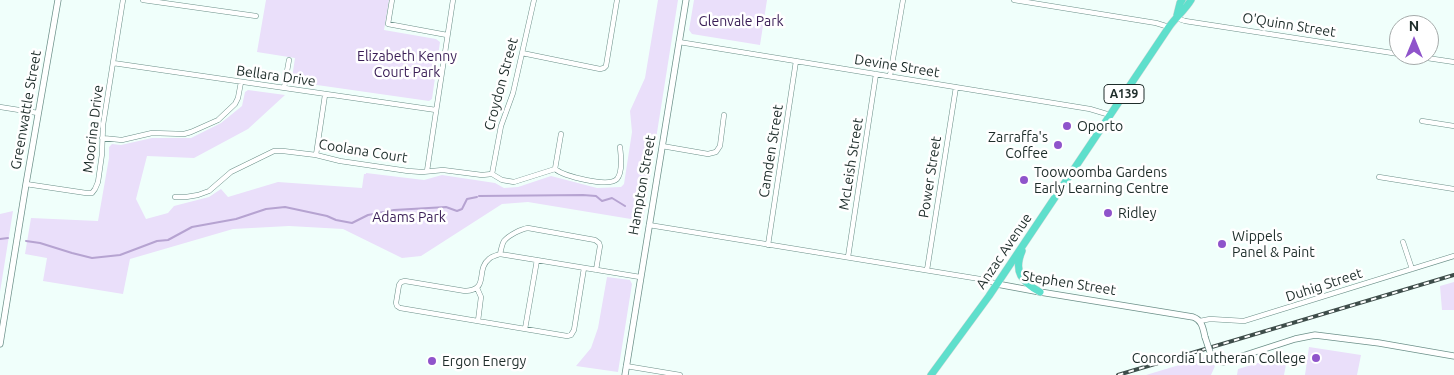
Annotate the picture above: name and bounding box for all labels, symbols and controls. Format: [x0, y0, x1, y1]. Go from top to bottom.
street label: O'Quinn Street [1241, 9, 1337, 41]
park label: Glenvale Park [698, 13, 784, 29]
north arrow [1389, 15, 1439, 65]
text: N [1409, 18, 1419, 34]
street label: Croydon Street [481, 36, 521, 132]
park label: Elizabeth Kenny Court Park [357, 48, 457, 80]
street label: Greenwattle Street [7, 49, 45, 171]
street label: Devine Street [853, 51, 941, 81]
street label: Bellara Drive [235, 62, 317, 90]
street label: Moorina Drive [79, 84, 107, 174]
road number: A139 [1104, 85, 1144, 104]
street label: Camden Street [755, 103, 787, 199]
street label: McLeish Street [835, 117, 867, 211]
place label: Oporto [1077, 118, 1123, 134]
marker: Oporto [1061, 120, 1073, 132]
place label: Zarraffa's Coffee [988, 129, 1048, 162]
street label: Hampton Street [625, 134, 659, 236]
street label: Power Street [915, 135, 945, 219]
street label: Coolana Court [317, 136, 409, 166]
marker: Zarraffa's Coffee [1052, 139, 1064, 151]
place label: Toowoomba Gardens Early Learning Centre [1034, 164, 1169, 196]
marker: Toowoomba Gardens Early Learning Centre [1018, 174, 1030, 186]
place label: Ridley [1118, 205, 1156, 221]
marker: Ridley [1102, 207, 1114, 219]
park label: Adams Park [372, 209, 446, 225]
street label: Anzac Avenue [973, 210, 1035, 292]
place label: Wippels Panel & Paint [1232, 228, 1315, 260]
marker: Wippels Panel & Paint [1216, 238, 1228, 250]
street label: Duhig Street [1284, 265, 1364, 305]
street label: Stephen Street [1021, 267, 1117, 299]
place label: Concordia Lutheran College [1132, 350, 1306, 366]
marker: Concordia Lutheran College [1310, 352, 1322, 364]
place label: Ergon Energy [442, 353, 526, 369]
marker: Ergon Energy [426, 355, 438, 367]

